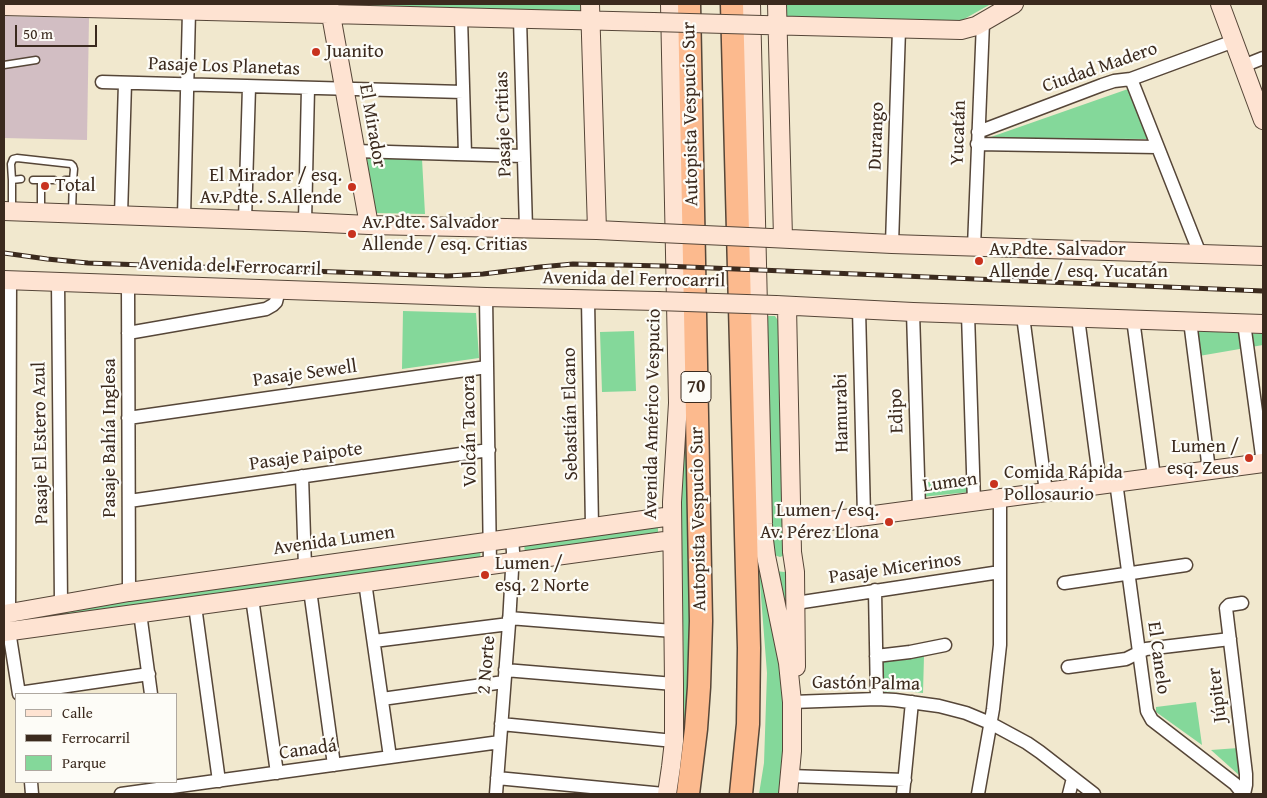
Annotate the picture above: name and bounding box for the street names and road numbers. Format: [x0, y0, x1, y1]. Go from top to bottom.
street label: Autopista Vespucio Sur [678, 22, 704, 206]
street label: Ciudad Madero [1039, 38, 1161, 98]
street label: Pasaje Los Planetas [148, 53, 300, 81]
street label: Pasaje Critias [491, 71, 517, 177]
street label: El Mirador [353, 82, 391, 170]
street label: Yucatán [946, 100, 972, 166]
street label: Durango [864, 101, 890, 171]
street label: Avenida del Ferrocarril [138, 252, 322, 282]
street label: Avenida del Ferrocarril [542, 267, 726, 293]
street label: Avenida Américo Vespucio [640, 308, 666, 520]
street label: Sebastián Elcano [558, 347, 584, 481]
street label: Pasaje Sewell [252, 355, 358, 393]
street label: Pasaje Bahía Inglesa [99, 358, 121, 518]
street label: Pasaje El Estero Azul [28, 361, 54, 525]
road number: 70 [681, 372, 711, 402]
street label: Hamurabi [830, 373, 854, 453]
street label: Volcán Tacora [458, 375, 482, 487]
street label: Edipo [885, 388, 909, 434]
street label: Autopista Vespucio Sur [686, 427, 712, 611]
street label: Pasaje Paipote [248, 438, 364, 476]
street label: Lumen [921, 468, 979, 498]
street label: Avenida Lumen [272, 521, 396, 561]
street label: Pasaje Micerinos [827, 548, 963, 590]
street label: El Canelo [1142, 620, 1174, 696]
street label: 2 Norte [473, 635, 501, 695]
street label: Júpiter [1203, 666, 1233, 724]
street label: Gastón Palma [812, 672, 920, 696]
street label: Canadá [278, 735, 338, 765]

